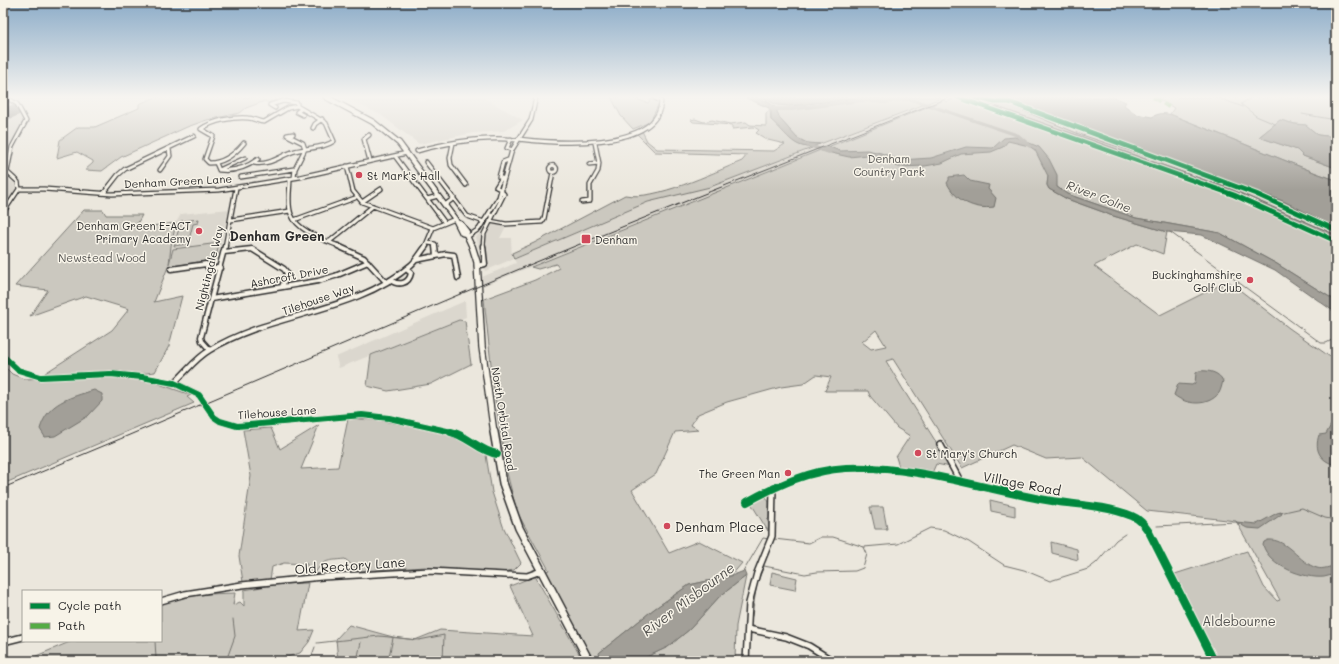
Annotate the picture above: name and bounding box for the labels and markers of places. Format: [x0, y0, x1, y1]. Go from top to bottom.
place label: St Mark's Hall [367, 168, 440, 183]
marker: St Mark's Hall [354, 170, 364, 180]
place label: Denham Green E-ACT Primary Academy [76, 218, 191, 246]
marker: Denham Green E-ACT Primary Academy [194, 226, 204, 236]
place label: Denham [595, 232, 637, 247]
marker: Denham [580, 233, 592, 245]
place label: Buckinghamshire Golf Club [1152, 267, 1242, 295]
marker: Buckinghamshire Golf Club [1245, 275, 1255, 285]
place label: St Mary's Church [926, 446, 1017, 461]
marker: St Mary's Church [913, 448, 923, 458]
place label: The Green Man [699, 466, 780, 481]
marker: The Green Man [783, 468, 793, 478]
place label: Denham Place [675, 518, 764, 535]
marker: Denham Place [662, 521, 672, 531]

